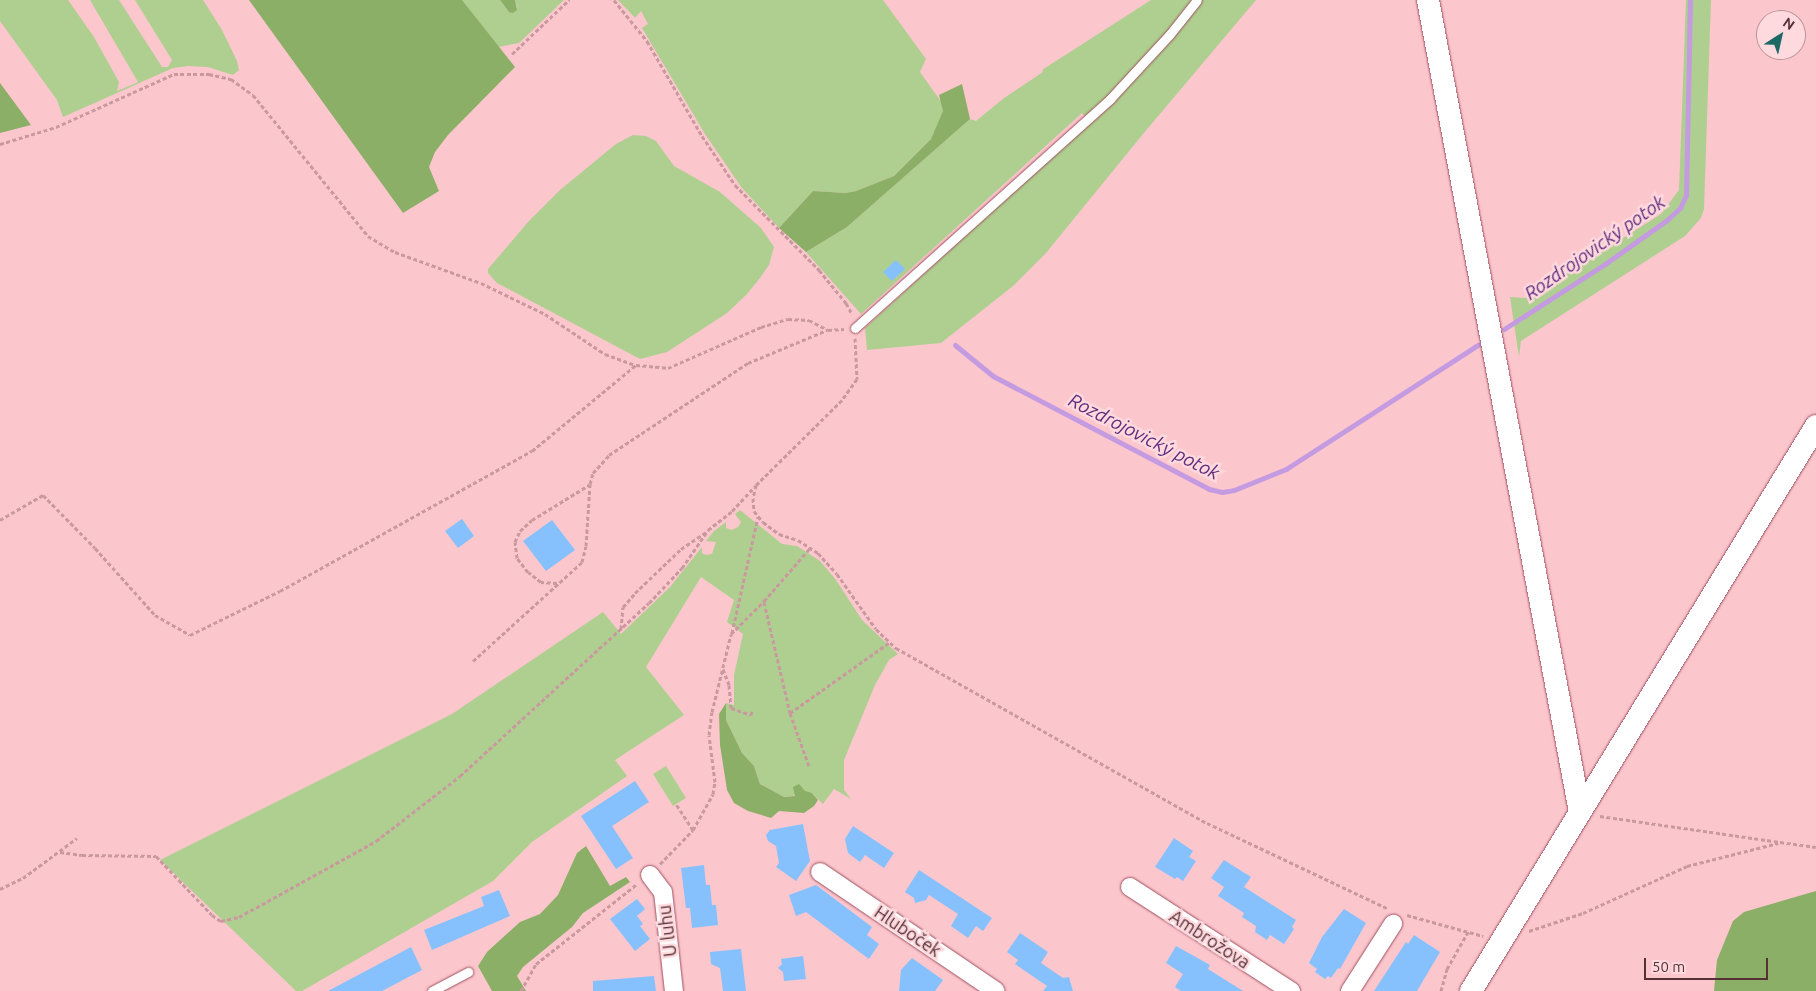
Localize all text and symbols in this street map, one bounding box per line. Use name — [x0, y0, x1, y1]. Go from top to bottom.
north arrow — [1756, 10, 1806, 60]
text: N — [1780, 14, 1798, 33]
water label: Rozdrojovický potok — [1520, 191, 1670, 305]
water label: Rozdrojovický potok — [1065, 389, 1223, 485]
street label: Hluboček — [870, 901, 946, 961]
street label: U luhu — [653, 904, 681, 958]
street label: Ambrožova — [1166, 905, 1254, 973]
scale bar — [1646, 948, 1770, 980]
text: 50 m — [1652, 958, 1685, 975]

